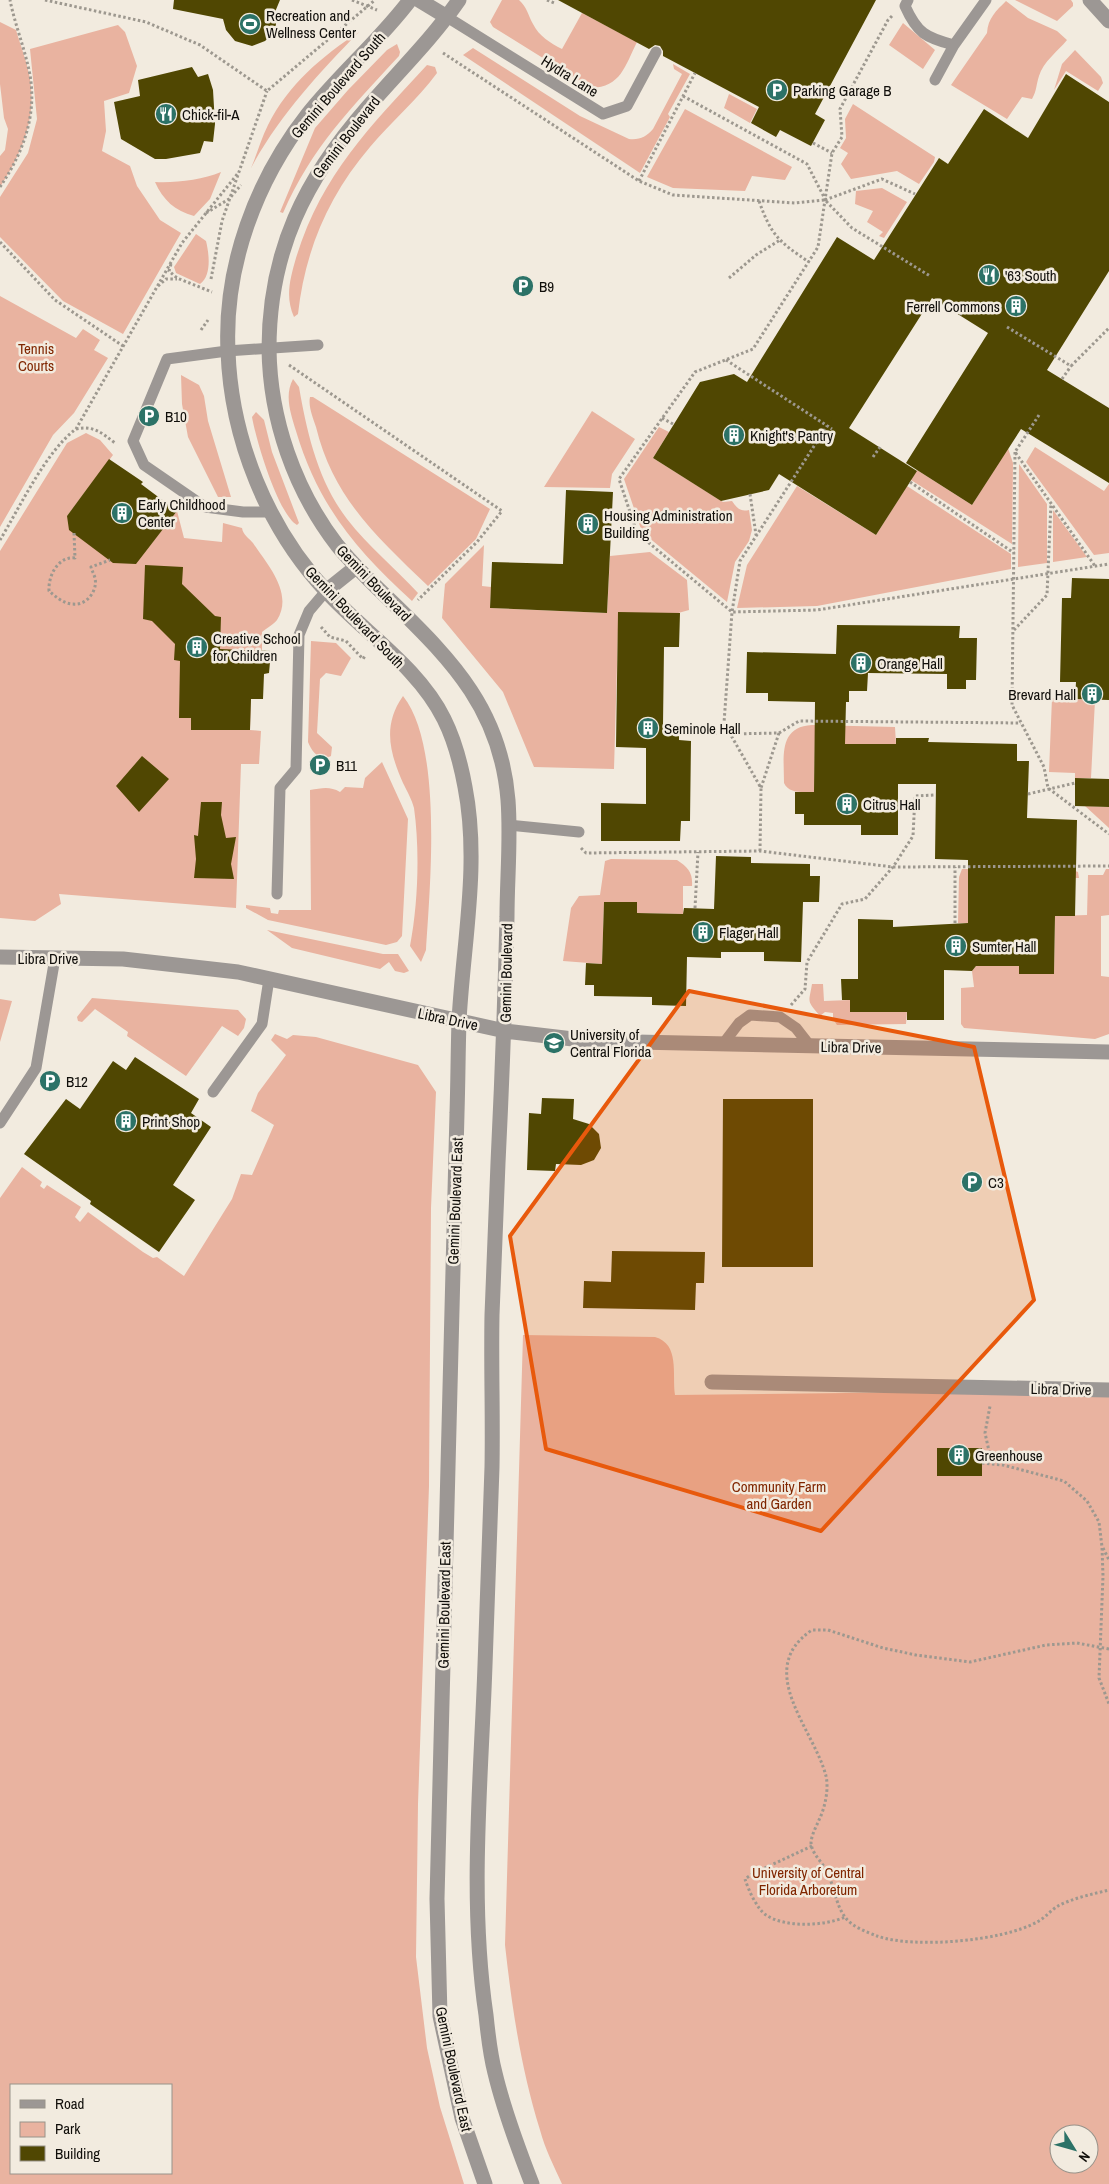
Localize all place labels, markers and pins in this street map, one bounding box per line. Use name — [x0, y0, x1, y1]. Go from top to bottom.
place label: Recreation and Wellness Center — [266, 5, 356, 43]
sports icon: Recreation and Wellness Center — [238, 12, 262, 36]
parking icon: Parking Garage B — [765, 78, 789, 102]
place label: Parking Garage B — [793, 80, 891, 101]
restaurant icon: Chick-fil-A — [154, 102, 178, 126]
place label: Chick-fil-A — [182, 104, 240, 125]
restaurant icon: '63 South — [977, 263, 1001, 287]
place label: '63 South — [1005, 265, 1057, 286]
parking icon: B9 — [511, 274, 535, 298]
place label: B9 — [539, 276, 554, 297]
building icon: Ferrell Commons — [1004, 294, 1028, 318]
place label: Ferrell Commons — [906, 296, 1000, 317]
parking icon: B10 — [137, 404, 161, 428]
place label: B10 — [165, 406, 187, 427]
building icon: Knight's Pantry — [722, 423, 746, 447]
place label: Knight's Pantry — [750, 425, 834, 446]
place label: Early Childhood Center — [138, 494, 226, 532]
building icon: Early Childhood Center — [110, 501, 134, 525]
place label: Housing Administration Building — [604, 505, 733, 543]
building icon: Housing Administration Building — [576, 512, 600, 536]
place label: Creative School for Children — [213, 628, 301, 666]
building icon: Creative School for Children — [185, 635, 209, 659]
building icon: Orange Hall — [849, 651, 873, 675]
place label: Orange Hall — [877, 653, 943, 674]
building icon: Brevard Hall — [1080, 682, 1104, 706]
place label: Brevard Hall — [1008, 684, 1076, 705]
building icon: Seminole Hall — [636, 716, 660, 740]
place label: Seminole Hall — [664, 718, 741, 739]
parking icon: B11 — [308, 753, 332, 777]
place label: B11 — [336, 755, 357, 776]
building icon: Citrus Hall — [835, 792, 859, 816]
place label: Citrus Hall — [863, 794, 920, 815]
building icon: Flager Hall — [691, 920, 715, 944]
place label: Flager Hall — [719, 922, 778, 943]
building icon: Sumter Hall — [944, 934, 968, 958]
place label: Sumter Hall — [972, 936, 1036, 957]
place label: University of Central Florida — [570, 1024, 652, 1062]
school or university icon: University of Central Florida — [542, 1031, 566, 1055]
parking icon: B12 — [38, 1069, 62, 1093]
place label: B12 — [66, 1071, 88, 1092]
building icon: Print Shop — [114, 1109, 138, 1133]
place label: Print Shop — [142, 1111, 200, 1132]
parking icon: C3 — [960, 1170, 984, 1194]
place label: C3 — [988, 1172, 1004, 1193]
building icon: Greenhouse — [947, 1443, 971, 1467]
place label: Greenhouse — [975, 1445, 1043, 1466]

